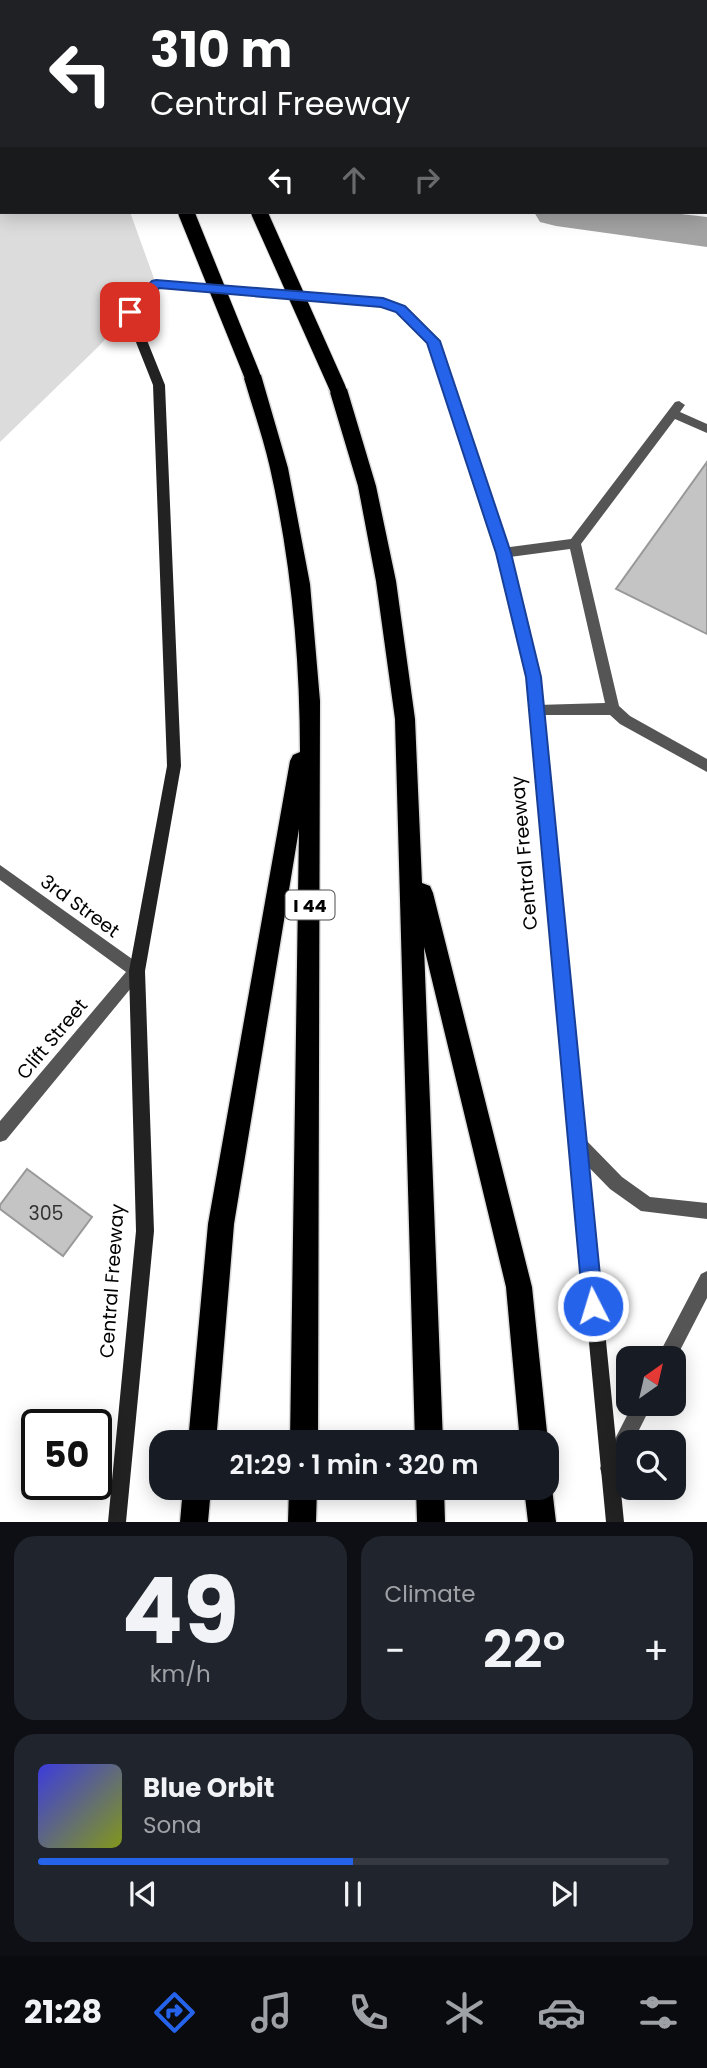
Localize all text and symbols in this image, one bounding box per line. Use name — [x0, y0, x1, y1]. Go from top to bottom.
text: 310 m — [150, 16, 292, 84]
icon: left — [35, 28, 126, 119]
text: Central Freeway — [150, 81, 410, 126]
icon: left — [262, 161, 300, 199]
icon: ahead — [335, 161, 373, 199]
icon: right — [408, 161, 446, 199]
pin — [100, 282, 160, 342]
icon: arrive — [111, 293, 149, 331]
street label: Central Freeway — [504, 775, 544, 931]
street label: 3rd Street — [35, 868, 125, 944]
road number: I 44 — [286, 890, 334, 920]
street label: Clift Street — [10, 993, 94, 1085]
house number: 305 — [28, 1200, 64, 1227]
street label: Central Freeway — [93, 1203, 131, 1359]
position arrow — [556, 1269, 630, 1343]
north arrow — [616, 1346, 686, 1416]
map controls — [616, 1346, 686, 1500]
speed limit sign: 50 — [21, 1409, 112, 1500]
button: search — [616, 1430, 686, 1500]
text: 21:29 · 1 min · 320 m — [229, 1447, 479, 1483]
text: 49 — [121, 1547, 239, 1675]
text: Climate — [385, 1578, 475, 1610]
text: 22° — [483, 1613, 566, 1686]
text: − — [385, 1624, 405, 1677]
text: + — [643, 1624, 669, 1677]
text: km/h — [150, 1658, 211, 1690]
text: Blue Orbit — [143, 1770, 274, 1806]
text: Sona — [143, 1809, 202, 1841]
icon: previous — [124, 1875, 162, 1913]
icon: pause — [334, 1875, 372, 1913]
icon: next — [545, 1875, 583, 1913]
icon: directions — [150, 1988, 199, 2037]
icon: music — [247, 1988, 296, 2037]
icon: phone — [344, 1988, 393, 2037]
icon: climate — [440, 1988, 489, 2037]
icon: car — [537, 1988, 586, 2037]
icon: filters — [634, 1988, 683, 2037]
text: 21:28 — [24, 1989, 102, 2034]

